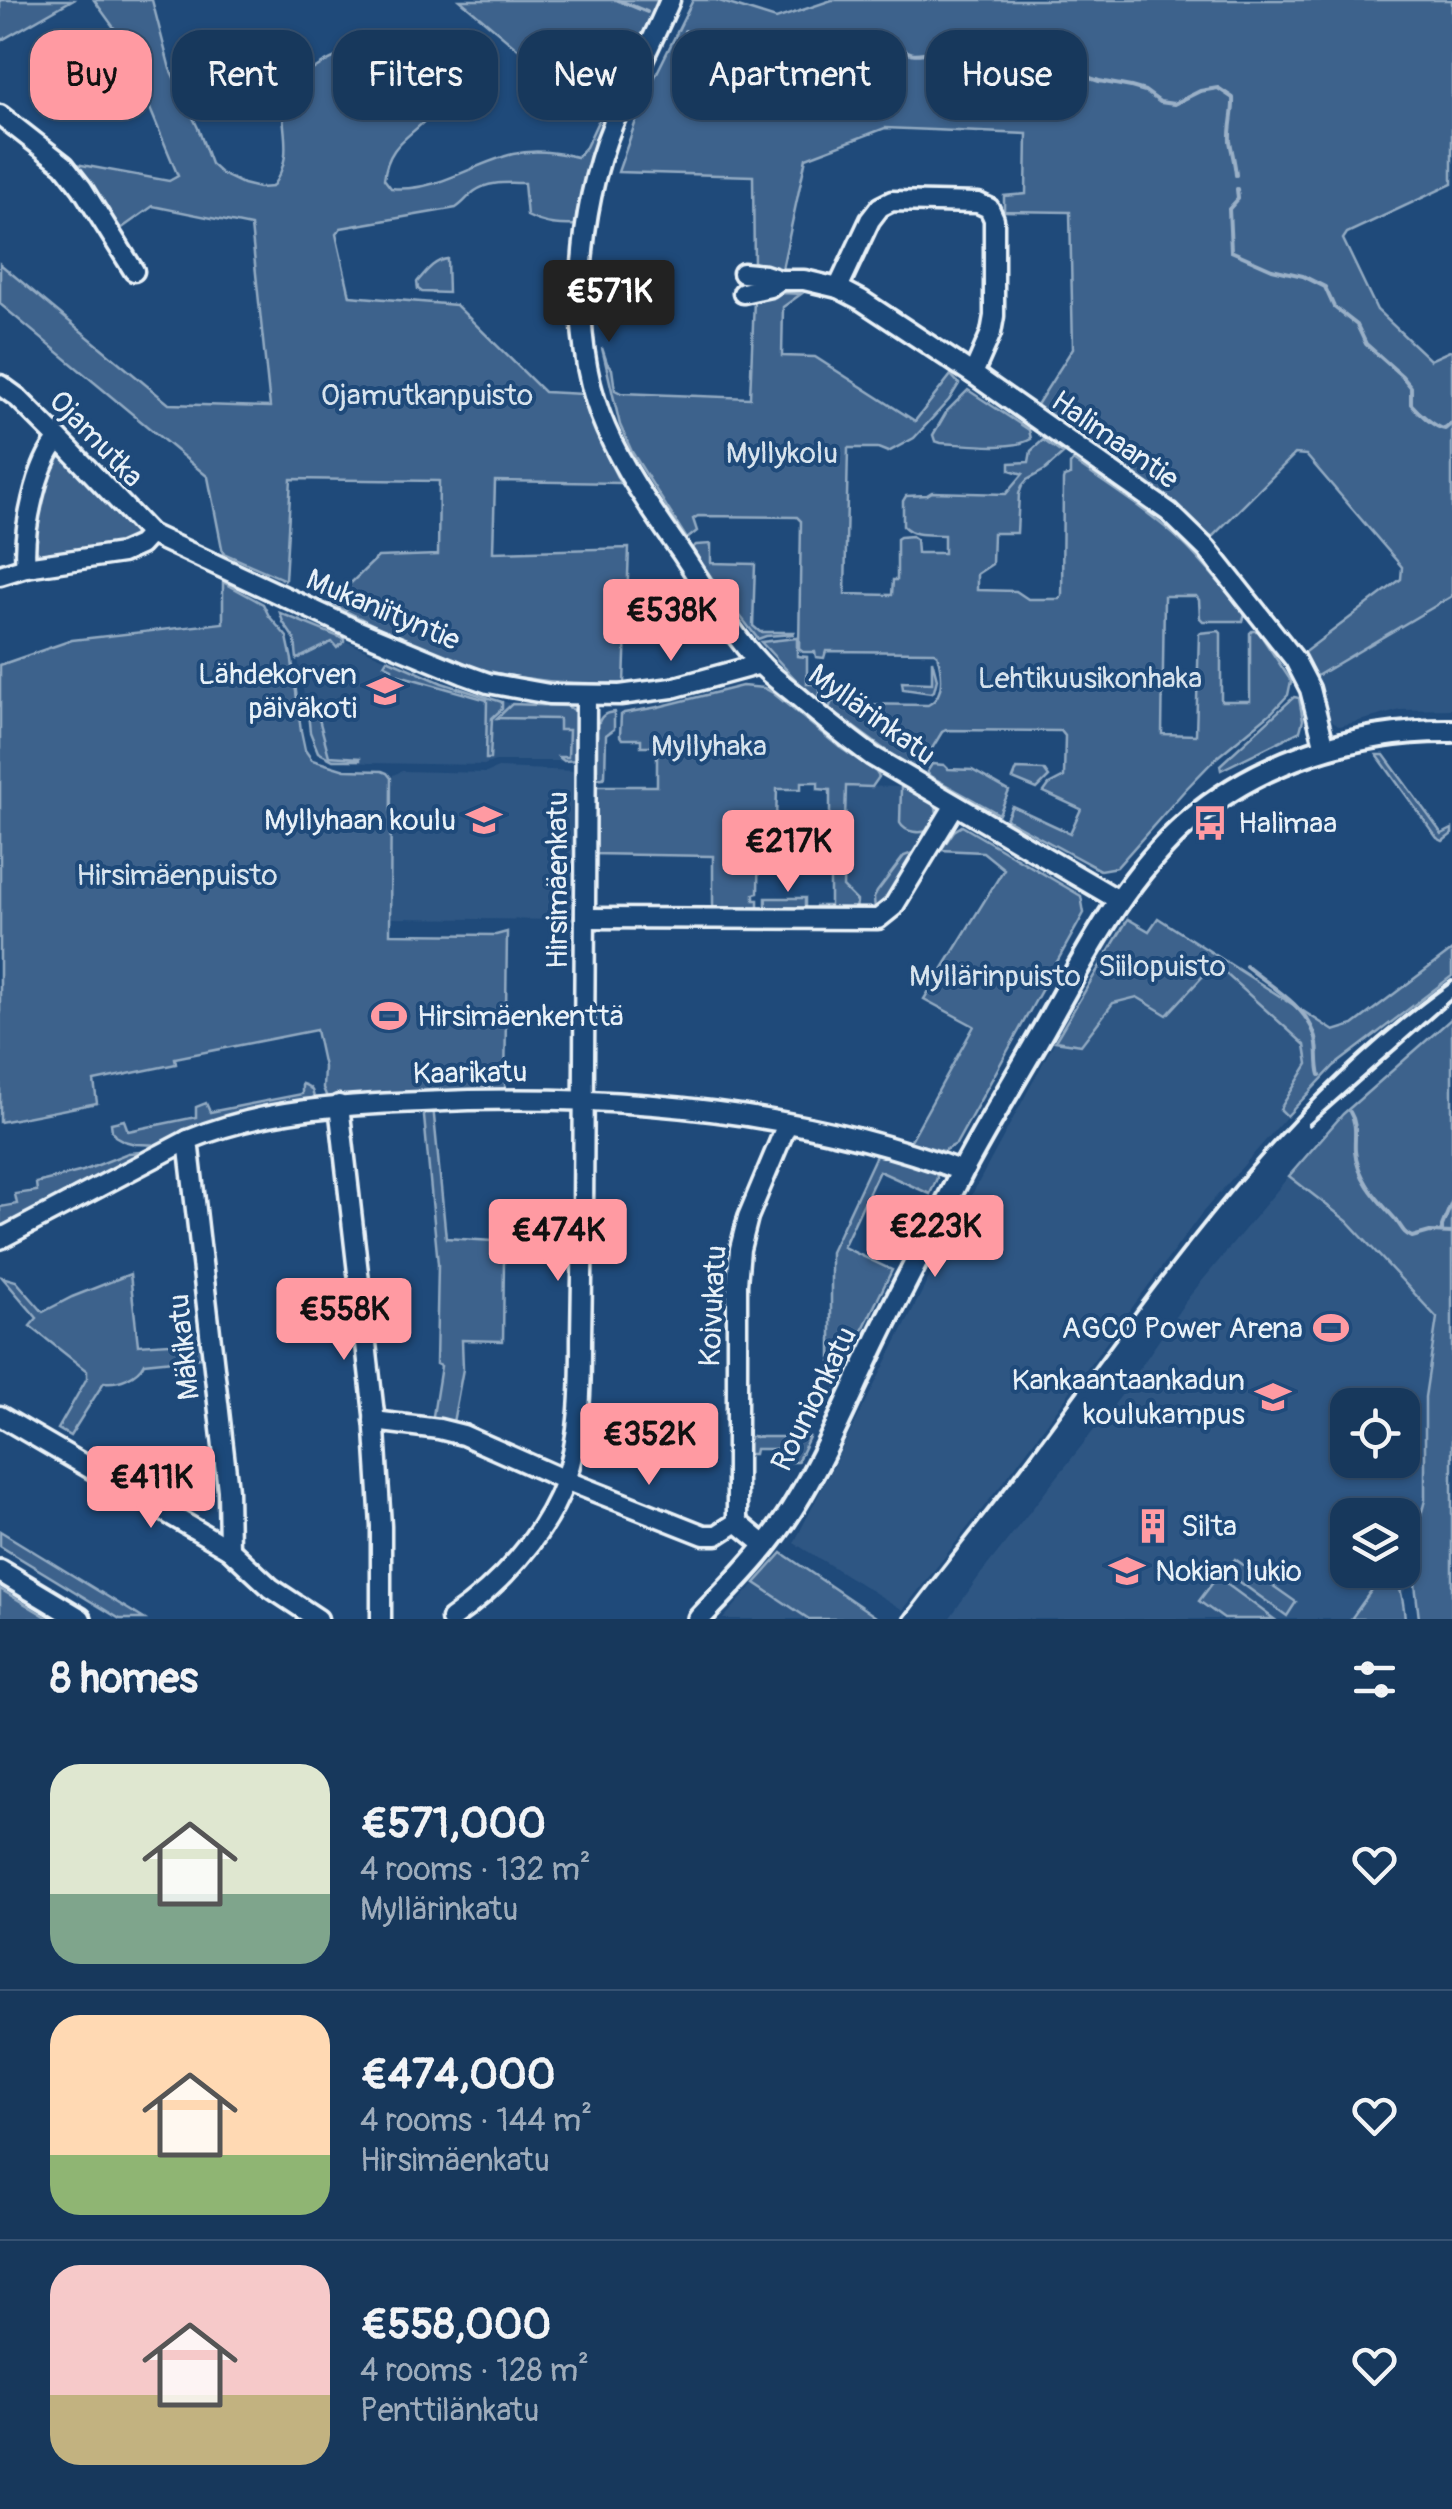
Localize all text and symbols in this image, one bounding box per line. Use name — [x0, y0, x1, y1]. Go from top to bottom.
chip: Buy — [30, 30, 152, 120]
chip: Rent — [172, 30, 313, 120]
chip: Filters — [333, 30, 498, 120]
chip: New — [518, 30, 652, 120]
chip: Apartment — [672, 30, 906, 120]
chip: House — [926, 30, 1087, 120]
pin: €571K — [539, 260, 679, 345]
text: €571K — [565, 272, 653, 312]
park label: Ojamutkanpuisto — [321, 377, 533, 414]
street label: Ojamutka — [41, 383, 151, 495]
street label: Halimaantie — [1044, 383, 1186, 497]
park label: Myllykolu — [726, 435, 838, 472]
street label: Mukaniityntie — [300, 561, 466, 659]
pin: €538K — [601, 579, 741, 664]
text: €538K — [625, 591, 717, 631]
place label: Lähdekorven päiväkoti — [198, 656, 357, 727]
street label: Myllärinkatu — [801, 656, 943, 774]
park label: Lehtikuusikonhaka — [978, 660, 1202, 697]
school or university icon: Lähdekorven päiväkoti — [366, 672, 404, 710]
park label: Myllyhaka — [651, 728, 767, 765]
street label: Hirsimäenkatu — [539, 791, 576, 969]
school or university icon: Myllyhaan koulu — [465, 801, 503, 839]
place label: Myllyhaan koulu — [264, 802, 456, 839]
bus stop icon: Halimaa — [1191, 804, 1229, 842]
place label: Halimaa — [1238, 805, 1337, 842]
pin: €217K — [718, 810, 858, 895]
text: €217K — [744, 822, 832, 862]
park label: Hirsimäenpuisto — [76, 857, 278, 894]
park label: Siilopuisto — [1098, 948, 1226, 985]
park label: Myllärinpuisto — [909, 958, 1081, 995]
sports icon: Hirsimäenkenttä — [370, 997, 408, 1035]
place label: Hirsimäenkenttä — [417, 998, 624, 1035]
street label: Kaarikatu — [412, 1054, 528, 1092]
pin: €223K — [865, 1195, 1005, 1280]
pin: €474K — [488, 1199, 628, 1284]
text: €223K — [888, 1207, 982, 1247]
text: €474K — [511, 1211, 605, 1251]
street label: Koivukatu — [691, 1244, 735, 1368]
pin: €558K — [274, 1278, 414, 1363]
text: €558K — [298, 1290, 390, 1330]
street label: Mäkikatu — [160, 1292, 208, 1402]
sports icon: AGCO Power Arena — [1312, 1309, 1350, 1347]
place label: AGCO Power Arena — [1061, 1310, 1303, 1347]
street label: Rounionkatu — [763, 1321, 865, 1477]
place label: Kankaantaankadun koulukampus — [1011, 1362, 1245, 1433]
school or university icon: Kankaantaankadun koulukampus — [1254, 1378, 1292, 1416]
map controls — [1330, 1388, 1420, 1588]
button: locate — [1330, 1388, 1420, 1478]
pin: €352K — [579, 1403, 719, 1488]
text: €352K — [602, 1415, 696, 1455]
pin: €411K — [81, 1446, 221, 1531]
text: €411K — [109, 1458, 193, 1498]
button: layers — [1330, 1498, 1420, 1588]
building icon: Silta — [1134, 1507, 1172, 1545]
place label: Silta — [1181, 1508, 1237, 1545]
school or university icon: Nokian lukio — [1108, 1552, 1146, 1590]
place label: Nokian lukio — [1155, 1553, 1302, 1590]
icon: filters — [1347, 1652, 1402, 1707]
text: 8 homes — [50, 1653, 198, 1705]
text: €571,000 — [360, 1798, 546, 1850]
icon: home — [130, 1804, 250, 1924]
icon: heart — [1347, 1837, 1402, 1892]
text: 4 rooms · 132 m² — [360, 1850, 591, 1890]
text: Myllärinkatu — [360, 1890, 518, 1930]
text: €474,000 — [360, 2049, 555, 2101]
icon: home — [130, 2055, 250, 2175]
icon: heart — [1347, 2088, 1402, 2143]
text: 4 rooms · 144 m² — [360, 2101, 592, 2141]
text: Hirsimäenkatu — [360, 2141, 550, 2181]
text: €558,000 — [360, 2299, 551, 2351]
icon: home — [130, 2305, 250, 2425]
icon: heart — [1347, 2338, 1402, 2393]
text: 4 rooms · 128 m² — [360, 2351, 589, 2391]
text: Penttilänkatu — [360, 2391, 539, 2431]

